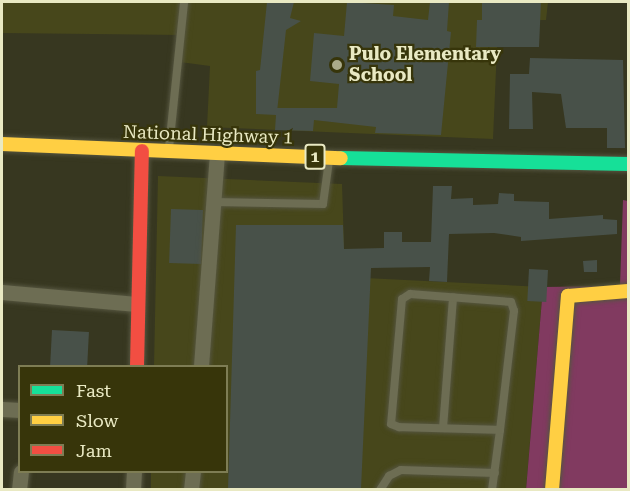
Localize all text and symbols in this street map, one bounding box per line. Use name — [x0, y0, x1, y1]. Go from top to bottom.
place label: Pulo Elementary School — [349, 44, 501, 86]
marker: Pulo Elementary School — [330, 58, 344, 72]
street label: National Highway 1 — [123, 121, 293, 149]
road number: 1 — [304, 144, 326, 170]
legend — [18, 365, 228, 473]
text: Fast — [76, 380, 111, 401]
text: Slow — [76, 410, 118, 431]
text: Jam — [76, 440, 112, 461]

